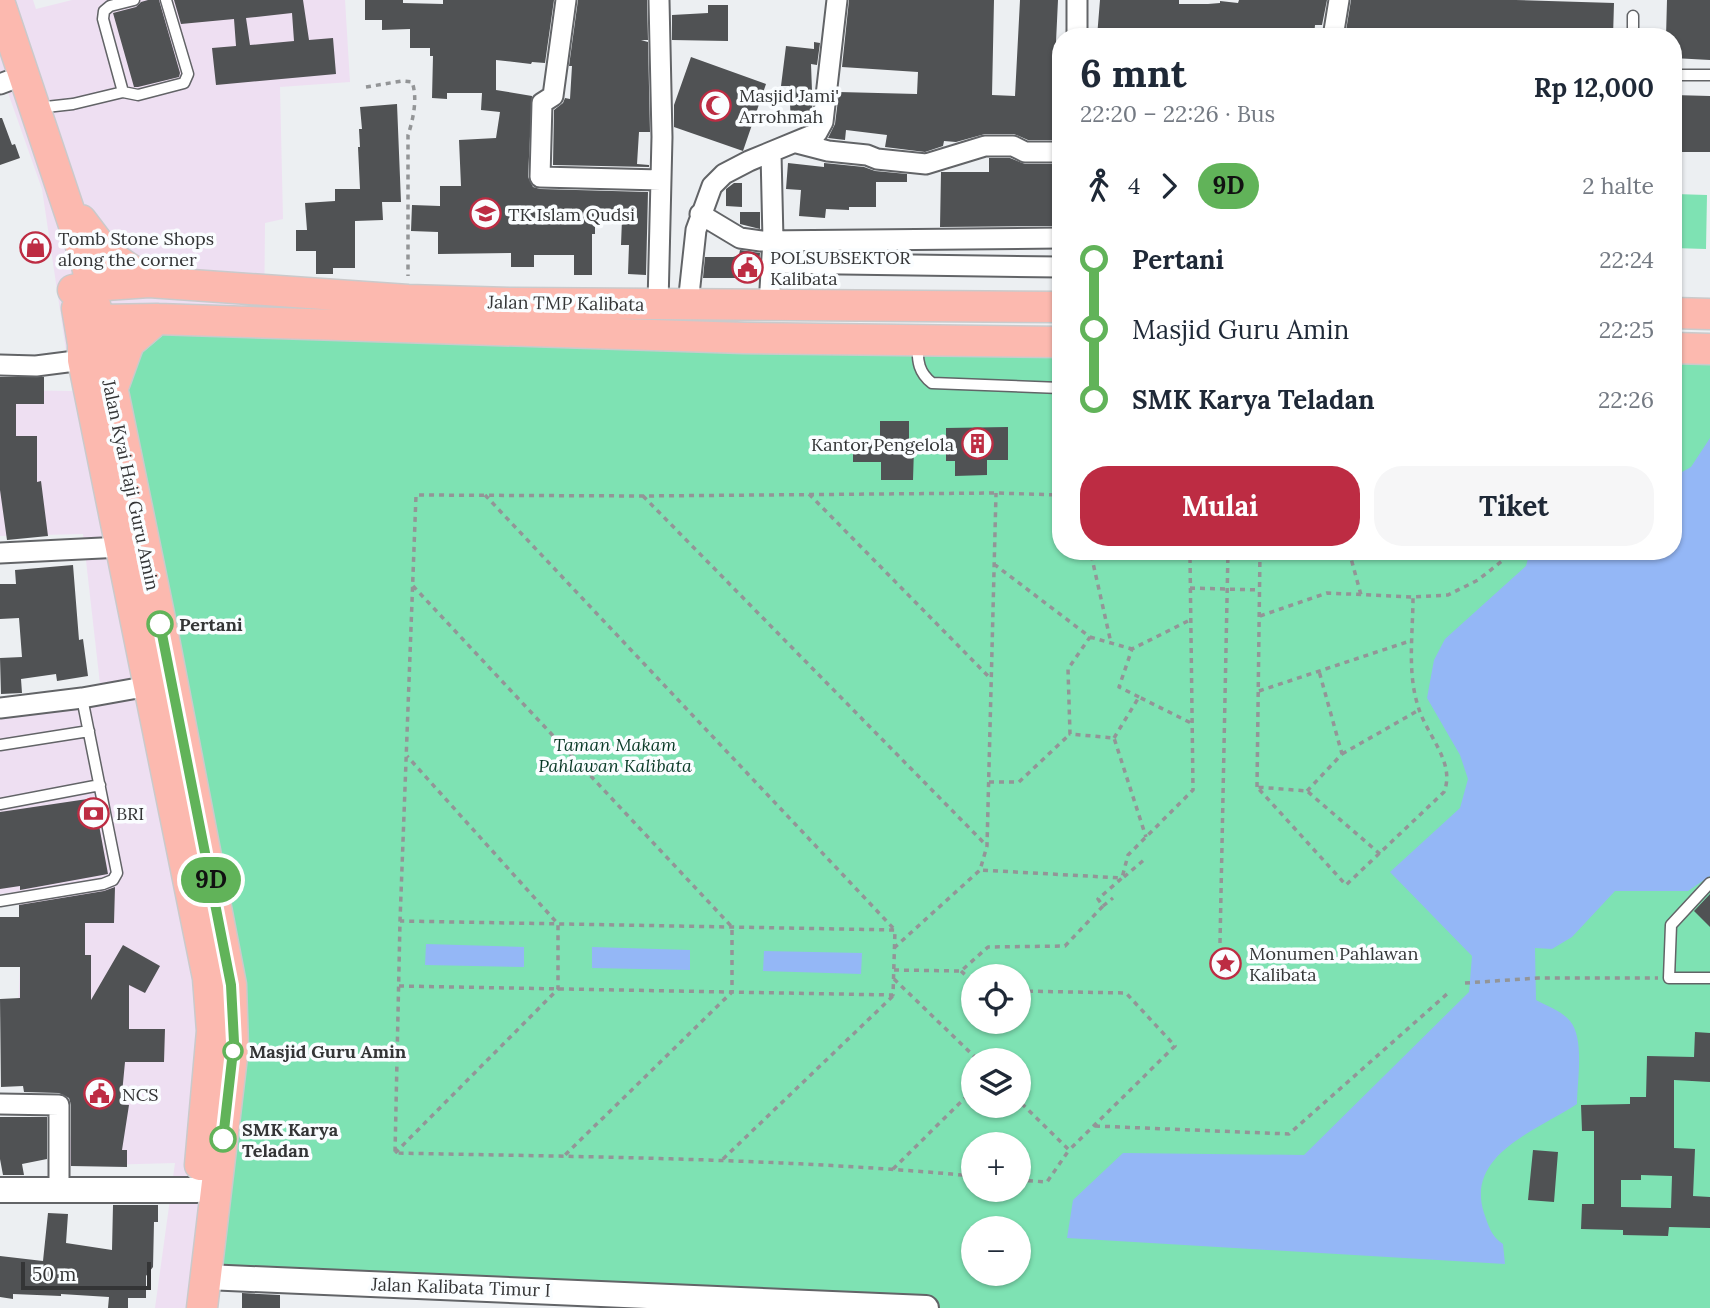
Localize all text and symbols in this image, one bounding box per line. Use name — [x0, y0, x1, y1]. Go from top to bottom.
text: 6 mnt — [1080, 49, 1187, 97]
text: Rp 12,000 — [1534, 71, 1654, 104]
place label: Masjid Jami' Arrohmah — [738, 84, 839, 128]
mosque icon: Masjid Jami' Arrohmah — [699, 88, 733, 122]
text: 22:20 – 22:26 · Bus — [1080, 99, 1275, 128]
icon: walk — [1080, 167, 1118, 205]
icon: forward — [1150, 167, 1188, 205]
text: 9D — [1212, 170, 1245, 201]
text: 4 — [1128, 171, 1140, 200]
text: 2 halte — [1582, 171, 1654, 200]
school or university icon: TK Islam Qudsi — [468, 197, 502, 231]
place label: TK Islam Qudsi — [508, 203, 635, 226]
place label: Tomb Stone Shops along the corner — [58, 227, 214, 271]
shop icon: Tomb Stone Shops along the corner — [18, 231, 52, 265]
text: Pertani — [1132, 243, 1224, 276]
text: 22:24 — [1599, 245, 1654, 274]
place label: POLSUBSEKTOR Kalibata — [770, 246, 911, 290]
public building icon: POLSUBSEKTOR Kalibata — [730, 250, 764, 284]
street label: Jalan TMP Kalibata — [486, 290, 645, 316]
text: Masjid Guru Amin — [1132, 313, 1349, 346]
text: 22:25 — [1599, 315, 1654, 344]
street label: Jalan Kyai Haji Guru Amin — [97, 377, 165, 592]
text: SMK Karya Teladan — [1132, 383, 1375, 416]
text: 22:26 — [1598, 385, 1654, 414]
building icon: Kantor Pengelola — [960, 427, 994, 461]
place label: Kantor Pengelola — [811, 433, 954, 456]
button: Mulai — [1080, 466, 1360, 546]
button: Tiket — [1374, 466, 1654, 546]
marker: Pertani — [147, 611, 173, 637]
place label: Pertani — [179, 613, 243, 636]
park label: Taman Makam Pahlawan Kalibata — [538, 733, 692, 777]
bank icon: BRI — [76, 796, 110, 830]
place label: BRI — [116, 802, 144, 825]
line badge: 9D — [180, 857, 242, 903]
text: 9D — [195, 864, 227, 895]
place label: Monumen Pahlawan Kalibata — [1249, 942, 1418, 986]
place icon: Monumen Pahlawan Kalibata — [1209, 946, 1243, 980]
map controls — [961, 964, 1031, 1286]
button: locate — [961, 964, 1031, 1034]
place label: Masjid Guru Amin — [249, 1040, 407, 1063]
marker: Masjid Guru Amin — [223, 1041, 243, 1061]
button: layers — [961, 1048, 1031, 1118]
public building icon: NCS — [82, 1077, 116, 1111]
place label: NCS — [122, 1083, 158, 1106]
place label: SMK Karya Teladan — [242, 1118, 339, 1162]
marker: SMK Karya Teladan — [210, 1126, 236, 1152]
button: + — [961, 1132, 1031, 1202]
button: − — [961, 1216, 1031, 1286]
scale bar — [21, 1259, 150, 1291]
text: 50 m — [32, 1262, 76, 1286]
street label: Jalan Kalibata Timur I — [370, 1272, 551, 1302]

